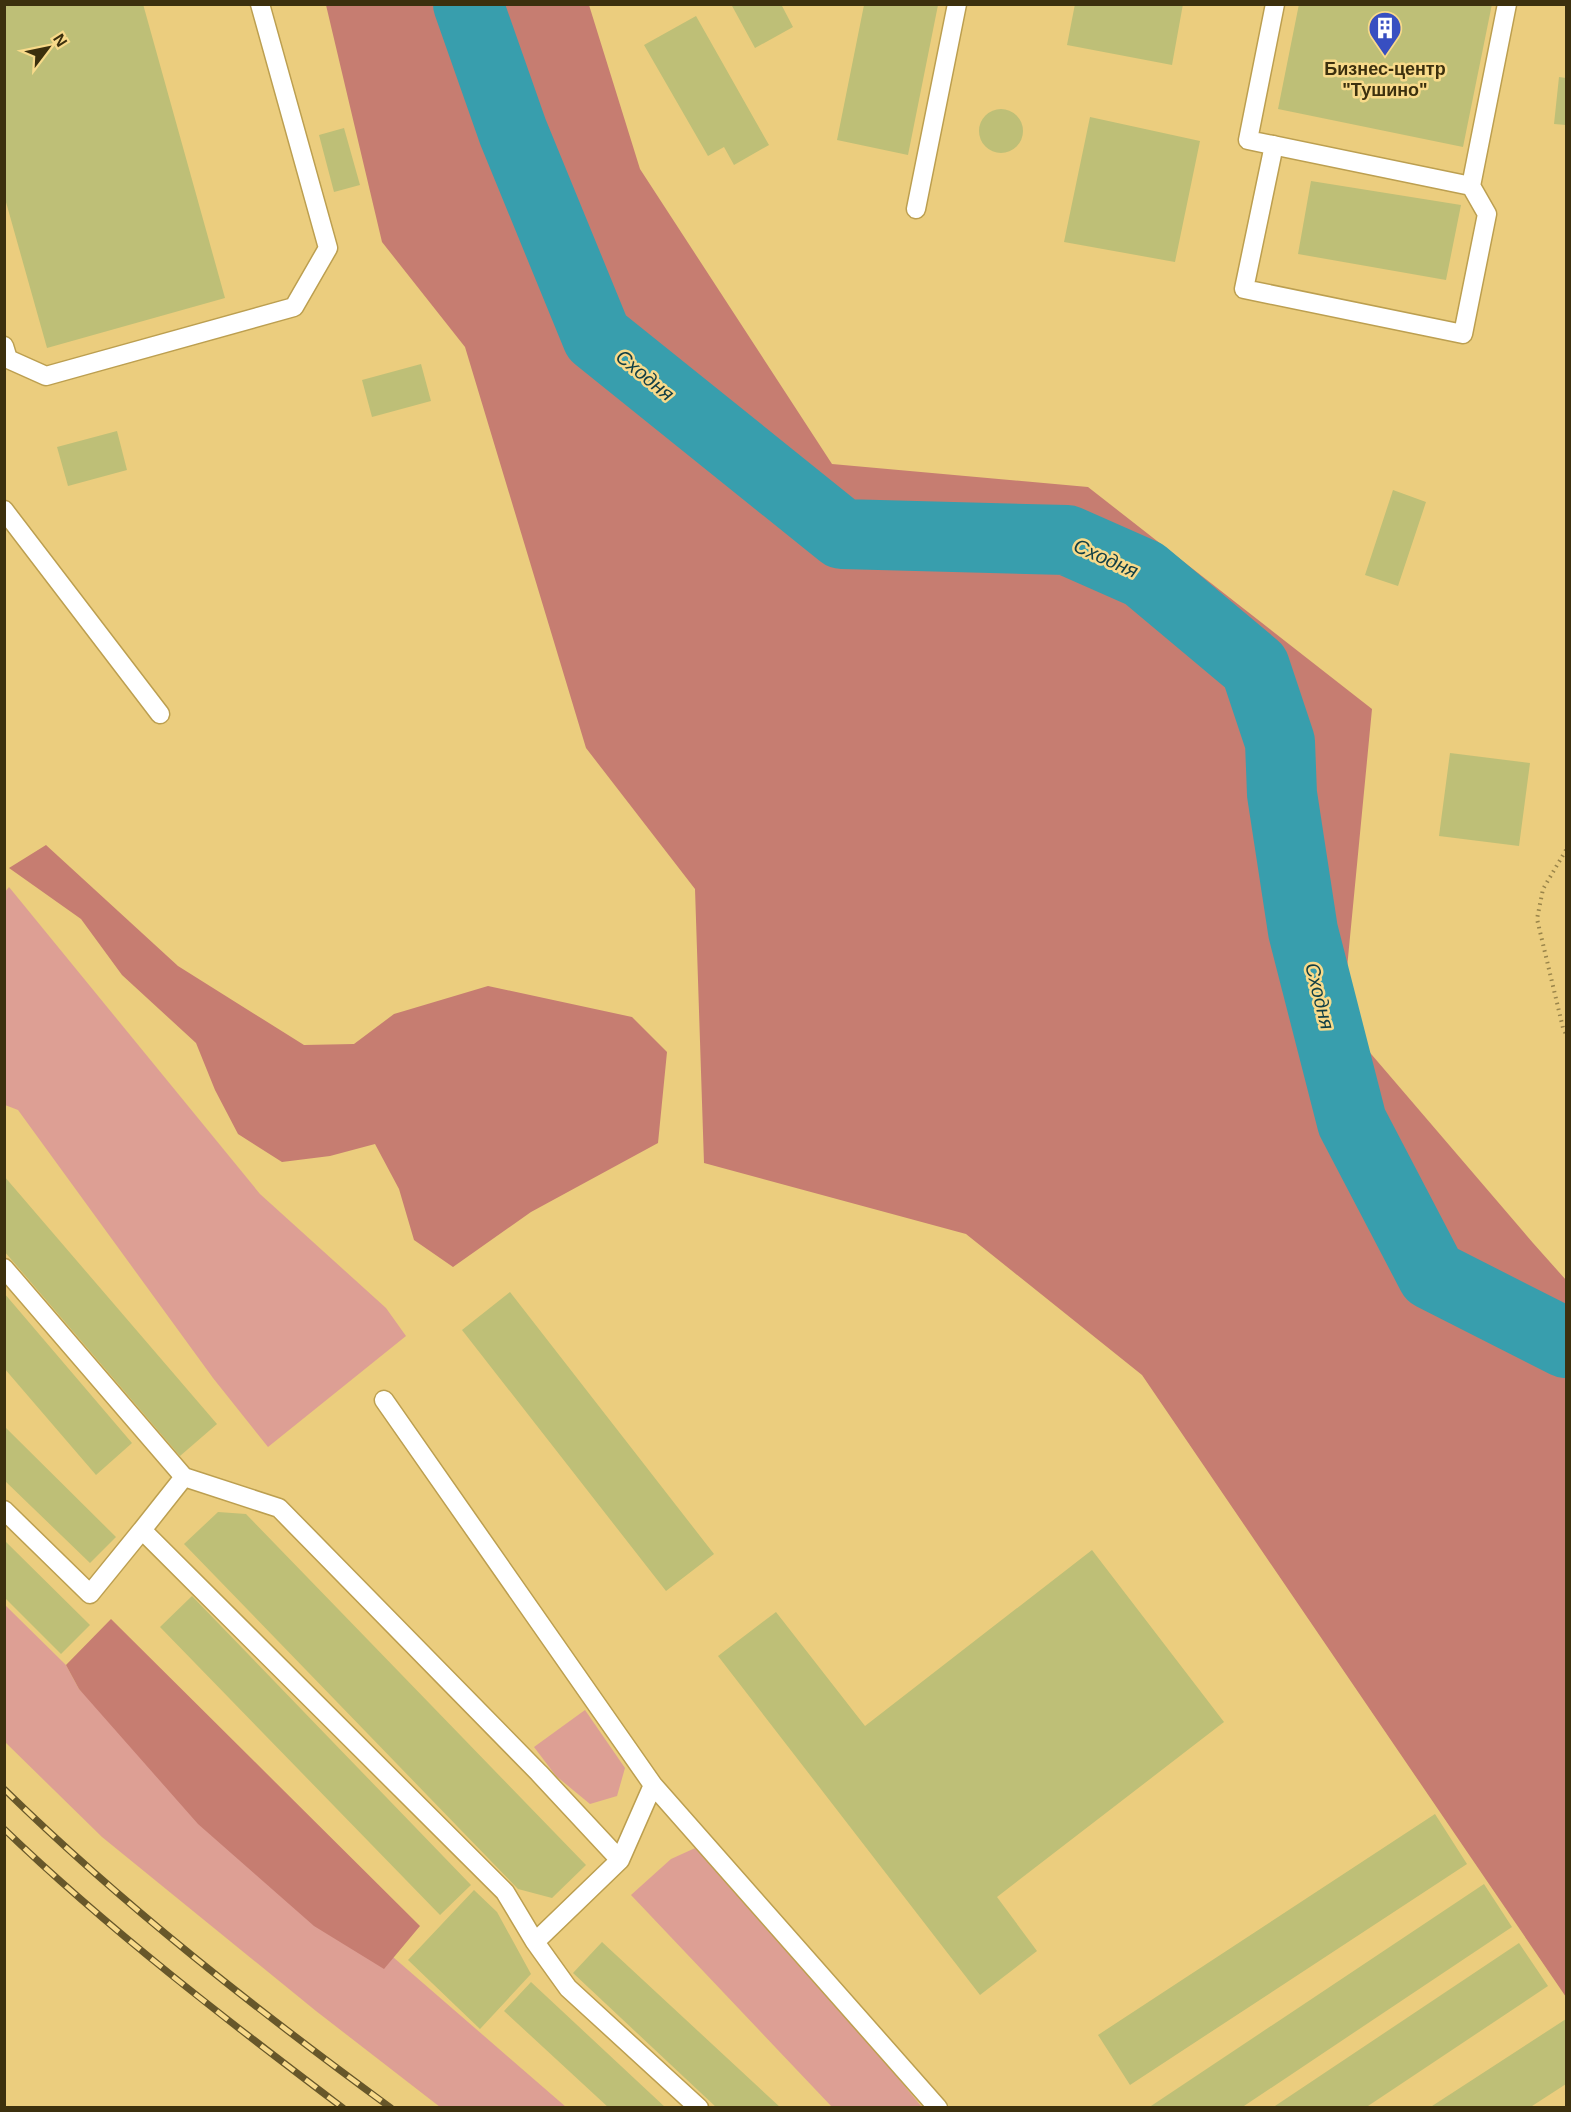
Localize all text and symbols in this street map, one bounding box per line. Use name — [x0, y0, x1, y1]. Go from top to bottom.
building icon: Бизнес-центр "Тушино" — [1367, 10, 1403, 57]
north arrow — [18, 18, 78, 78]
text: N — [50, 31, 71, 50]
place label: Бизнес-центр "Тушино" — [1324, 59, 1446, 100]
water label: Сходня — [612, 345, 679, 405]
water label: Сходня — [1070, 534, 1142, 582]
water label: Сходня — [1301, 960, 1339, 1032]

